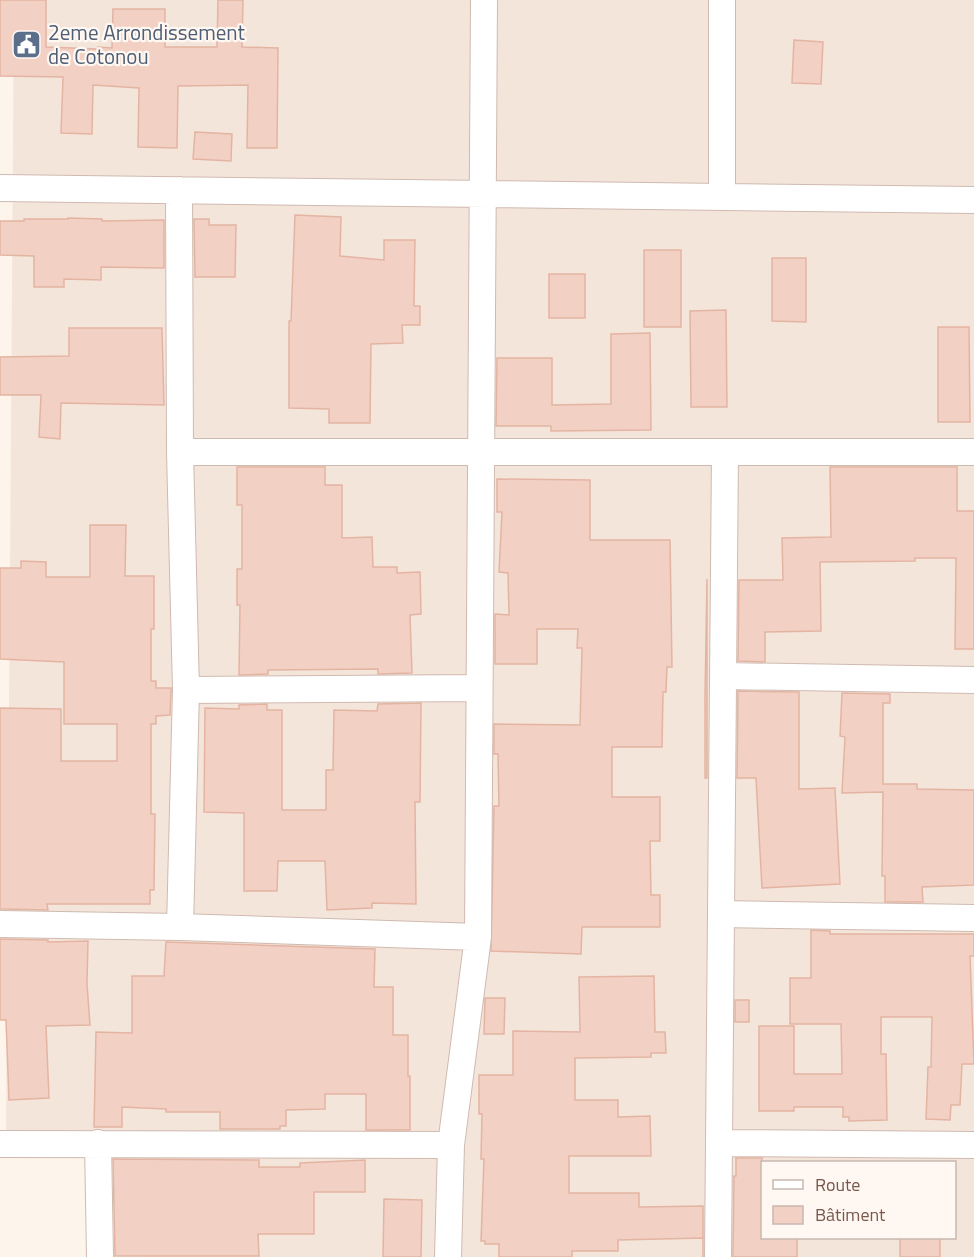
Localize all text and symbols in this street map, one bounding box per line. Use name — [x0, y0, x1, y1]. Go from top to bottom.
place label: 2eme Arrondissement de Cotonou — [48, 16, 246, 72]
public building icon: 2eme Arrondissement de Cotonou — [11, 28, 43, 60]
legend — [761, 1161, 956, 1239]
text: Route — [815, 1171, 860, 1198]
text: Bâtiment — [815, 1201, 886, 1228]

